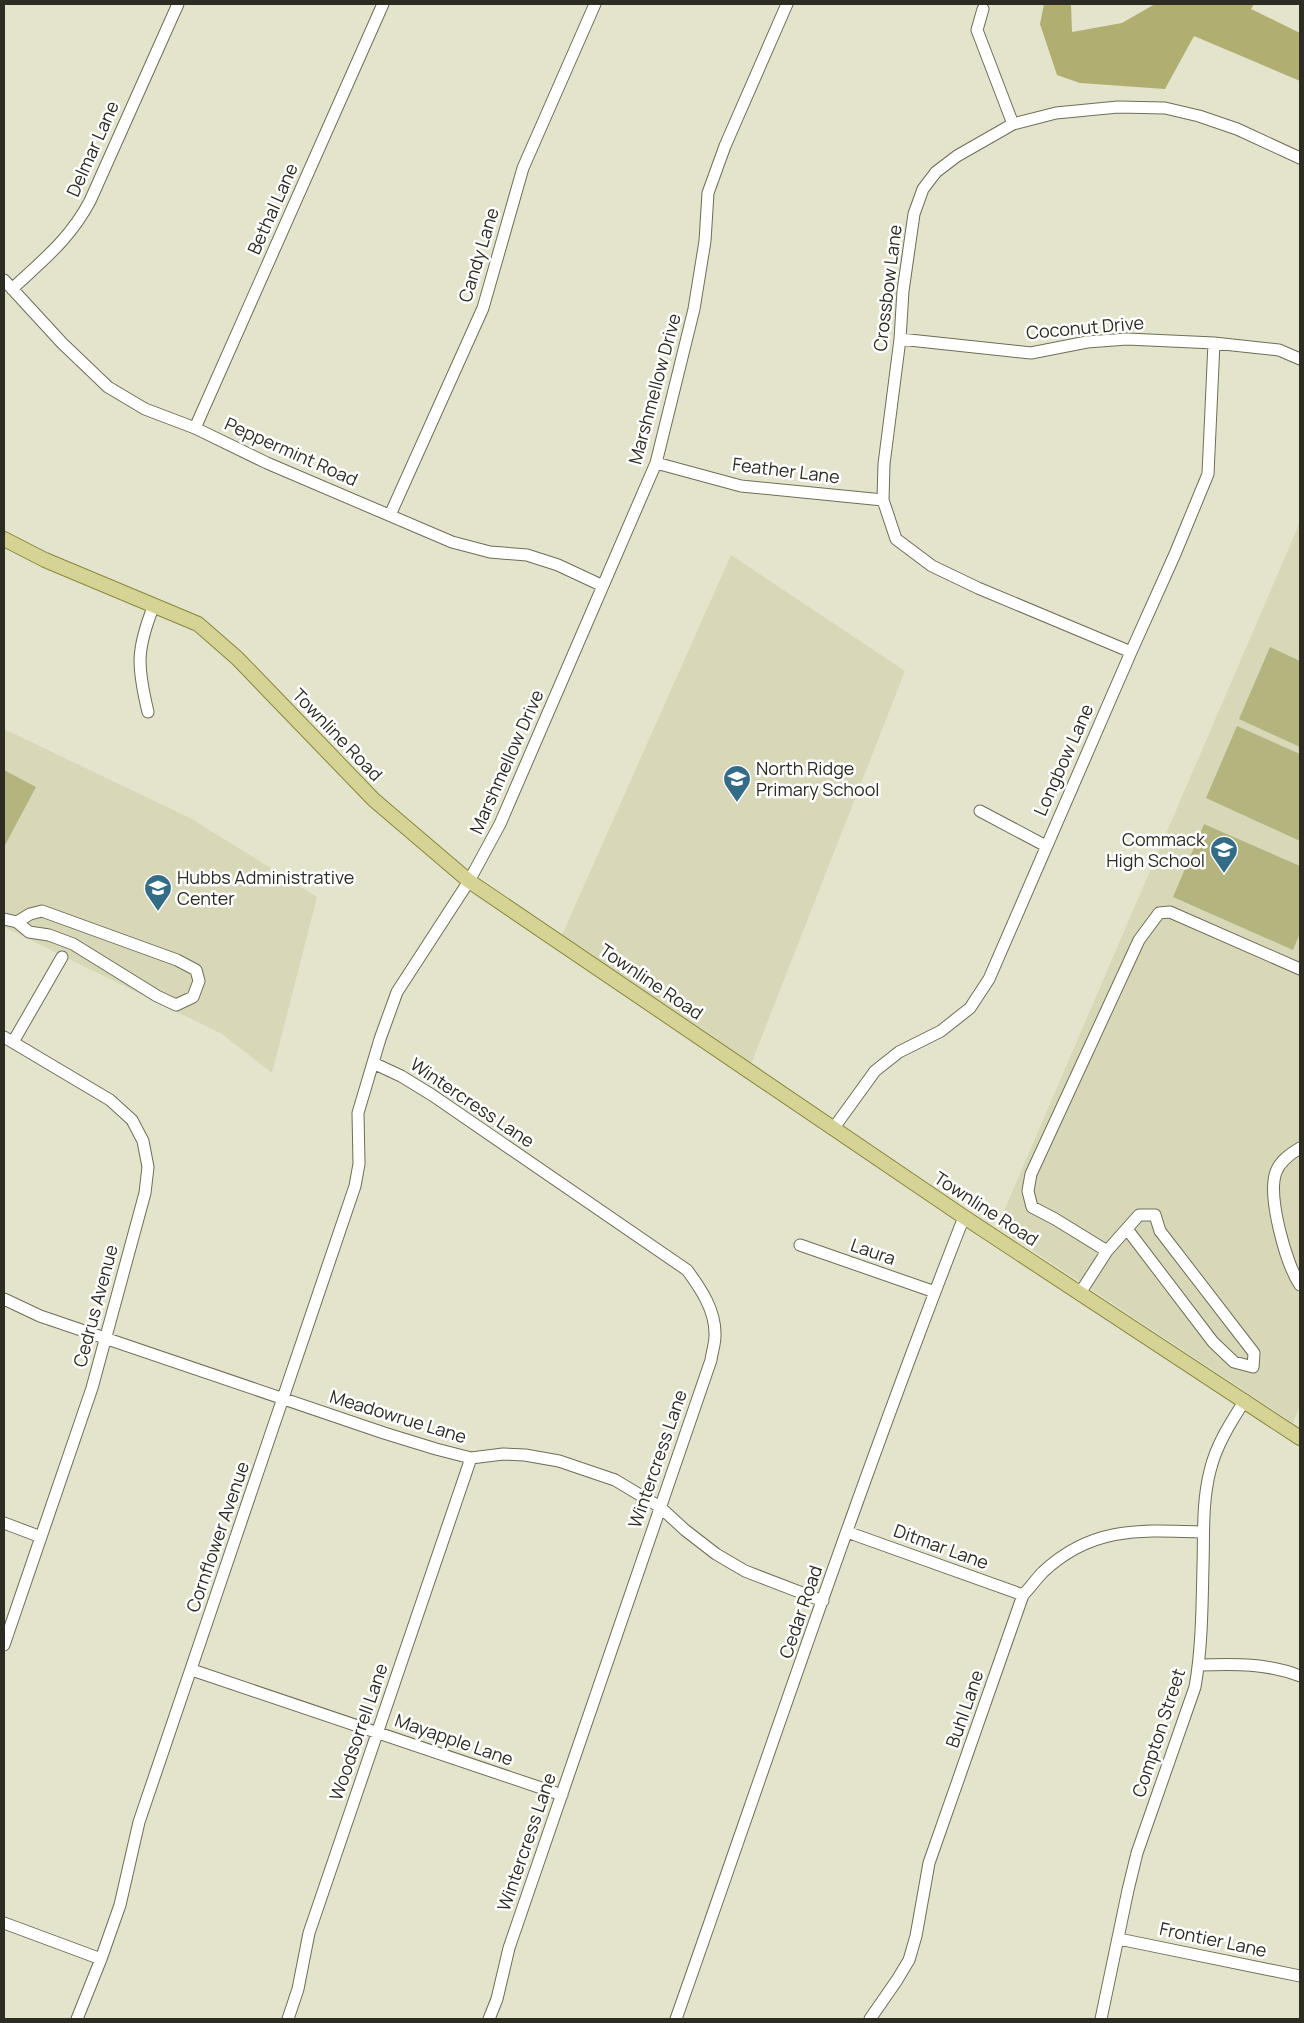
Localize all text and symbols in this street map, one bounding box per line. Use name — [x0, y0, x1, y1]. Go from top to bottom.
street label: Delmar Lane — [60, 97, 124, 200]
street label: Bethal Lane — [241, 159, 303, 258]
street label: Candy Lane — [452, 205, 504, 305]
street label: Crossbow Lane — [867, 223, 907, 353]
street label: Coconut Drive — [1025, 310, 1145, 344]
street label: Marshmellow Drive — [622, 311, 686, 467]
street label: Peppermint Road — [221, 411, 362, 491]
street label: Feather Lane — [731, 452, 841, 488]
street label: Townline Road — [287, 683, 388, 786]
street label: Marshmellow Drive — [464, 686, 549, 837]
street label: Longbow Lane — [1028, 700, 1098, 819]
place label: North Ridge Primary School — [756, 756, 880, 801]
school or university icon: North Ridge Primary School — [722, 764, 752, 803]
place label: Commack High School — [1106, 827, 1206, 872]
school or university icon: Commack High School — [1209, 835, 1239, 874]
place label: Hubbs Administrative Center — [177, 865, 354, 910]
school or university icon: Hubbs Administrative Center — [143, 873, 173, 912]
street label: Townline Road — [595, 938, 708, 1025]
street label: Wintercress Lane — [406, 1052, 539, 1153]
street label: Townline Road — [930, 1165, 1043, 1251]
street label: Laura — [848, 1232, 899, 1270]
street label: Cedrus Avenue — [67, 1242, 123, 1370]
street label: Meadowrue Lane — [327, 1384, 470, 1448]
street label: Wintercress Lane — [622, 1386, 692, 1531]
street label: Cornflower Avenue — [180, 1458, 254, 1615]
street label: Ditmar Lane — [891, 1518, 992, 1574]
street label: Cedar Road — [773, 1562, 827, 1661]
street label: Woodsorrell Lane — [323, 1660, 393, 1803]
street label: Compton Street — [1126, 1665, 1190, 1800]
street label: Buhl Lane — [940, 1667, 989, 1751]
street label: Mayapple Lane — [392, 1708, 517, 1771]
street label: Wintercress Lane — [491, 1769, 561, 1914]
street label: Frontier Lane — [1157, 1916, 1269, 1962]

